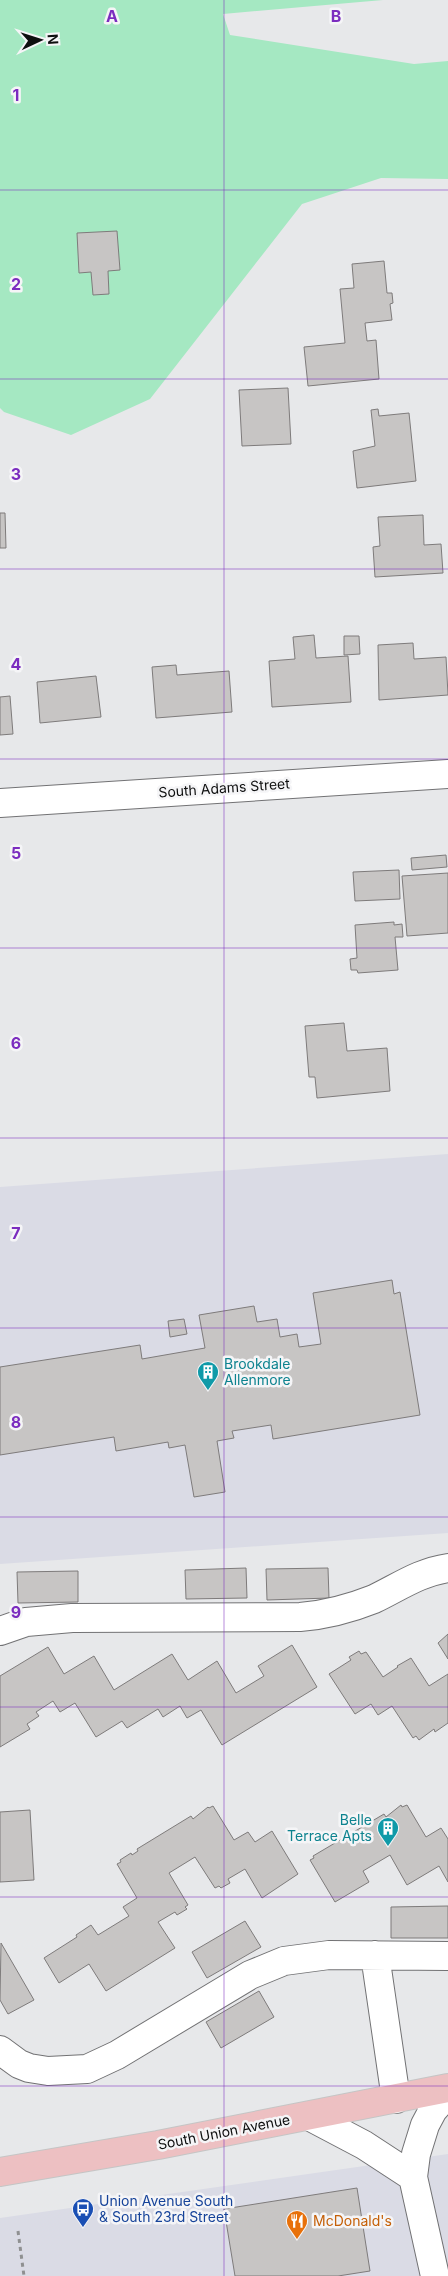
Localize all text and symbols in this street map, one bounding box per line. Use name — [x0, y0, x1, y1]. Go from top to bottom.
text: A — [106, 6, 118, 26]
text: B — [331, 6, 341, 26]
north arrow — [15, 15, 65, 65]
text: N — [45, 33, 62, 45]
text: 1 — [13, 85, 19, 105]
text: 2 — [11, 274, 21, 294]
text: 3 — [11, 464, 21, 484]
text: 4 — [11, 654, 22, 674]
street label: South Adams Street — [158, 774, 291, 801]
text: 5 — [11, 843, 21, 863]
text: 6 — [11, 1033, 21, 1053]
text: 7 — [11, 1223, 21, 1243]
place label: Brookdale Allenmore — [224, 1355, 291, 1388]
building icon: Brookdale Allenmore — [196, 1360, 220, 1391]
text: 8 — [11, 1412, 21, 1432]
text: 9 — [11, 1602, 21, 1622]
place label: Belle Terrace Apts — [287, 1811, 372, 1844]
building icon: Belle Terrace Apts — [376, 1816, 400, 1847]
street label: South Union Avenue — [156, 2110, 291, 2153]
place label: Union Avenue South & South 23rd Street — [99, 2192, 233, 2225]
bus stop icon: Union Avenue South & South 23rd Street — [71, 2197, 95, 2228]
restaurant icon: McDonald's — [285, 2209, 309, 2240]
place label: McDonald's — [313, 2212, 392, 2229]

